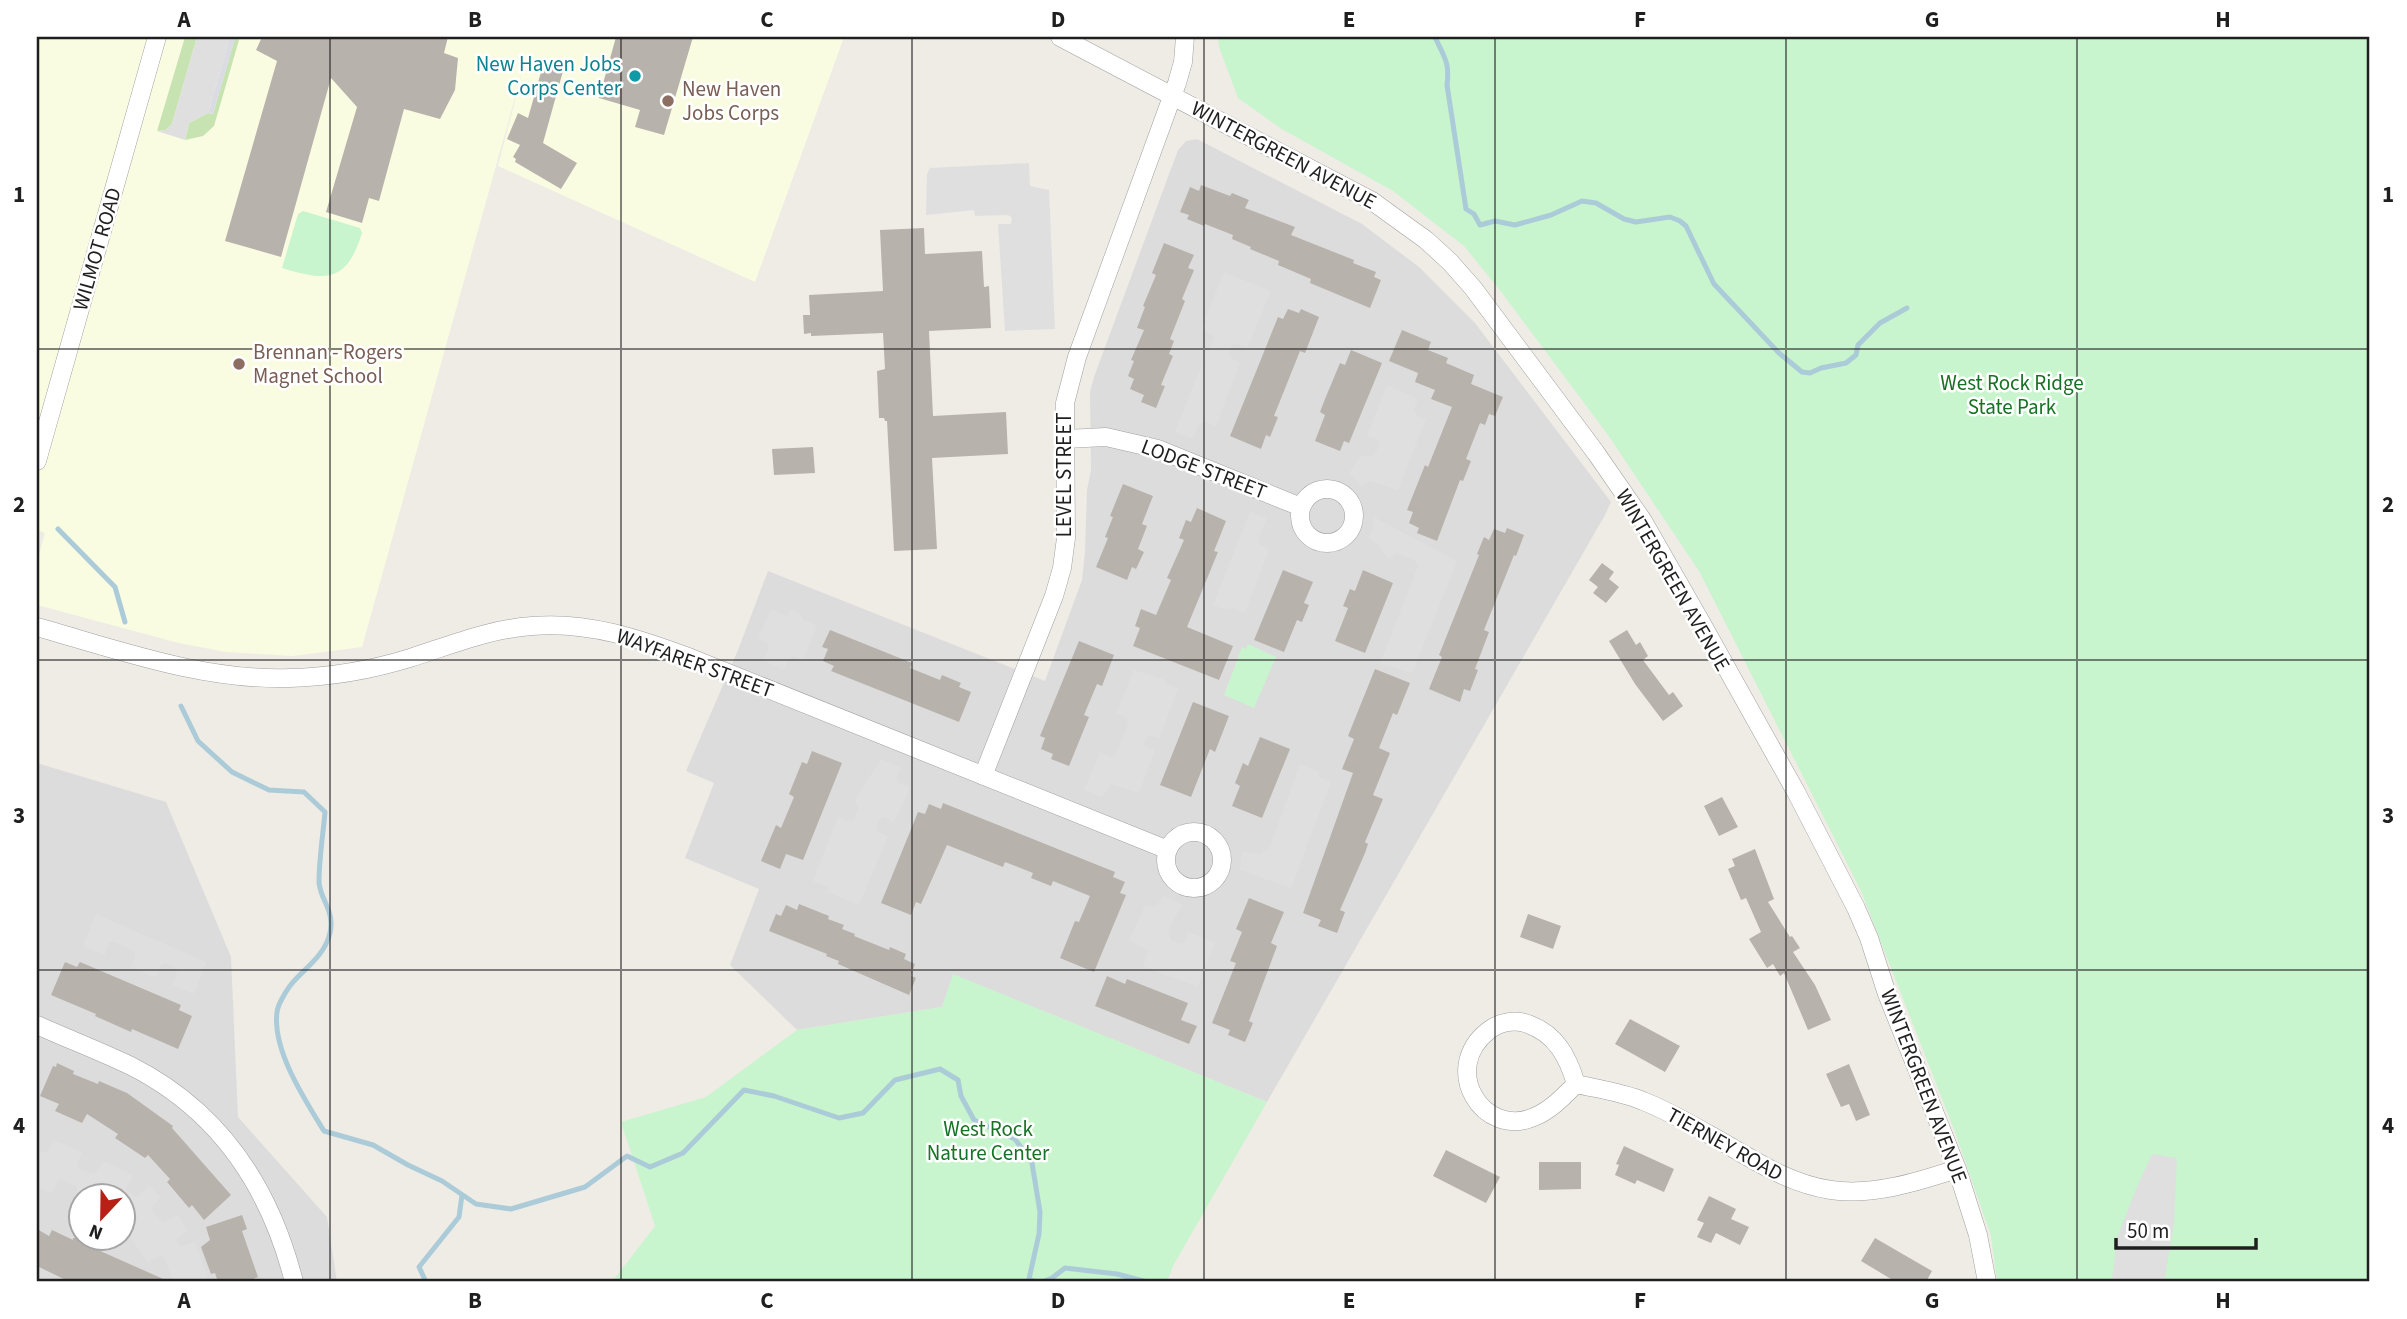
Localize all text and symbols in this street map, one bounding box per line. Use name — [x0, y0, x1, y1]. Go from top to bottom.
text: A — [176, 3, 191, 36]
text: B — [468, 3, 482, 36]
text: C — [760, 3, 774, 36]
text: D — [1051, 3, 1065, 36]
text: E — [1343, 3, 1355, 36]
text: F — [1634, 3, 1646, 36]
text: G — [1925, 3, 1939, 36]
text: H — [2215, 3, 2231, 36]
place label: New Haven Jobs Corps Center — [476, 49, 622, 103]
marker: New Haven Jobs Corps Center — [627, 68, 643, 84]
place label: New Haven Jobs Corps — [682, 74, 781, 128]
marker: New Haven Jobs Corps — [660, 93, 676, 109]
street label: WINTERGREEN AVENUE — [1186, 93, 1382, 217]
text: 1 — [13, 178, 25, 211]
text: 1 — [2382, 178, 2394, 211]
street label: WILMOT ROAD — [65, 184, 129, 314]
place label: Brennan - Rogers Magnet School — [253, 337, 403, 391]
marker: Brennan - Rogers Magnet School — [231, 356, 247, 372]
park label: West Rock Ridge State Park — [1940, 368, 2084, 422]
street label: LEVEL STREET — [1049, 413, 1079, 537]
street label: LODGE STREET — [1137, 431, 1271, 507]
street label: WINTERGREEN AVENUE — [1609, 483, 1737, 677]
text: 2 — [13, 488, 25, 521]
text: 2 — [2382, 488, 2394, 521]
street label: WAYFARER STREET — [612, 621, 778, 705]
text: 3 — [13, 799, 25, 832]
text: 3 — [2382, 799, 2394, 832]
street label: WINTERGREEN AVENUE — [1873, 985, 1975, 1187]
street label: TIERNEY ROAD — [1661, 1100, 1789, 1188]
text: 4 — [13, 1109, 25, 1142]
text: 4 — [2382, 1109, 2394, 1142]
park label: West Rock Nature Center — [927, 1114, 1050, 1168]
north arrow — [66, 1182, 136, 1252]
scale bar — [2116, 1207, 2256, 1251]
text: N — [85, 1216, 107, 1246]
text: 50 m — [2127, 1216, 2169, 1246]
text: A — [176, 1284, 191, 1317]
text: B — [468, 1284, 482, 1317]
text: C — [760, 1284, 774, 1317]
text: D — [1051, 1284, 1065, 1317]
text: E — [1343, 1284, 1355, 1317]
text: F — [1634, 1284, 1646, 1317]
text: G — [1925, 1284, 1939, 1317]
text: H — [2215, 1284, 2231, 1317]

